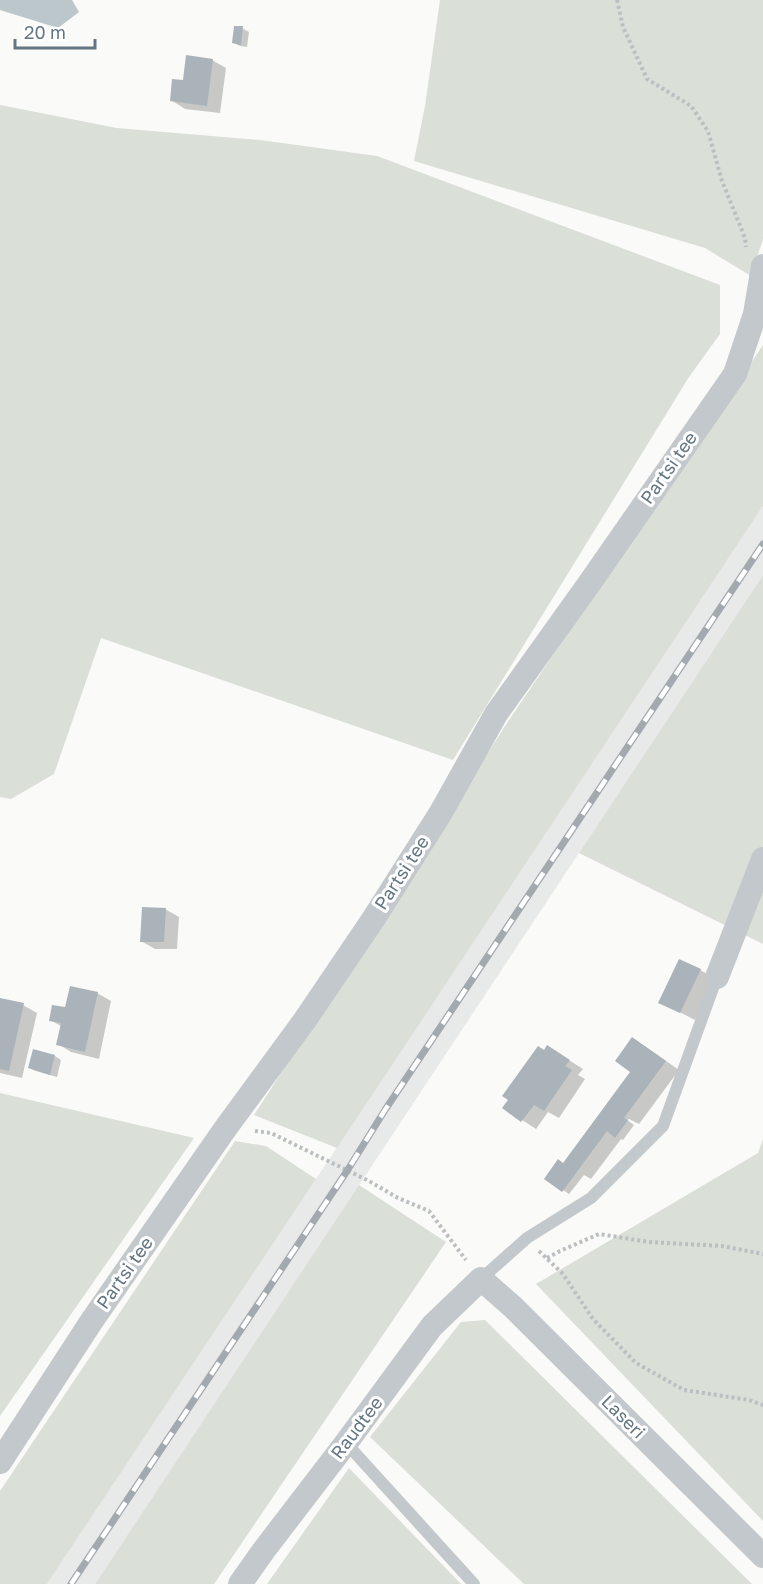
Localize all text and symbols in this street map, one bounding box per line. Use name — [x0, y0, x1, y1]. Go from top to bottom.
scale bar — [15, 12, 94, 50]
text: 20 m — [24, 21, 66, 43]
street label: Partsi tee — [635, 427, 701, 508]
street label: Partsi tee — [369, 832, 433, 913]
street label: Partsi tee — [91, 1232, 157, 1313]
street label: Laseri — [597, 1390, 650, 1443]
street label: Raudtee — [326, 1392, 387, 1463]

